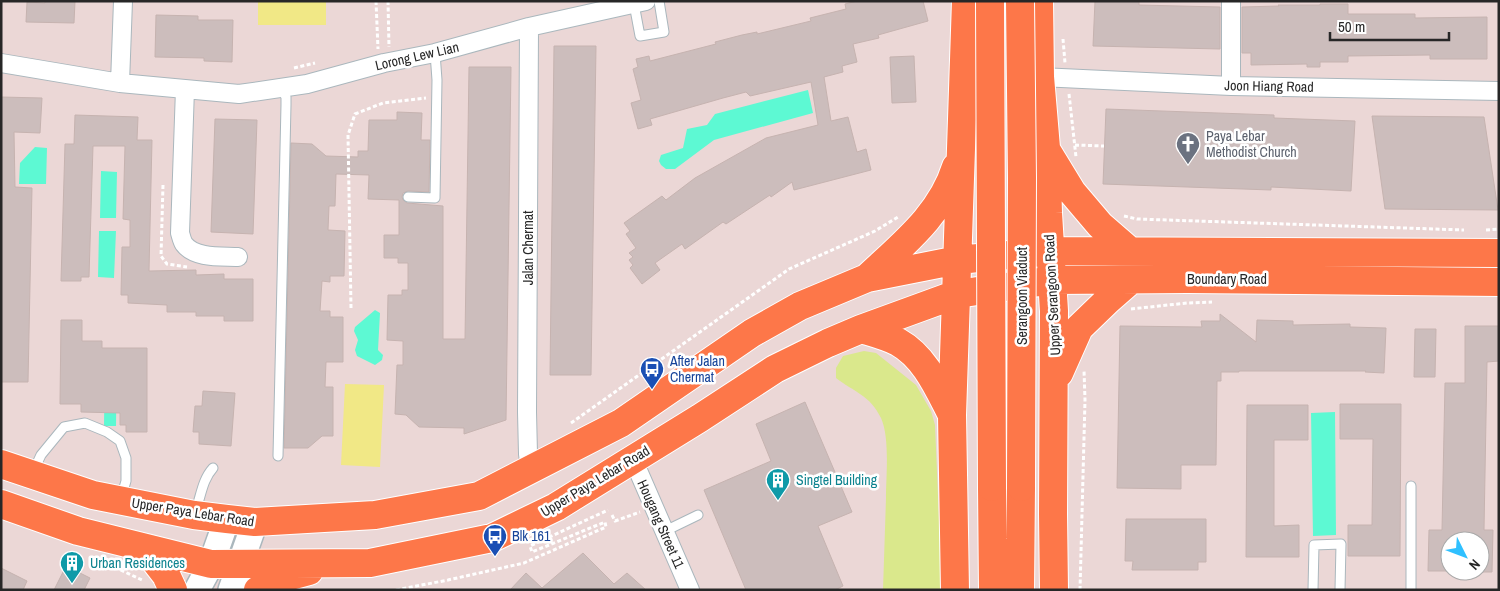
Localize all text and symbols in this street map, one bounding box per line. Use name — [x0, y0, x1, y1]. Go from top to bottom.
scale bar — [1330, 10, 1449, 42]
text: 50 m — [1338, 16, 1365, 37]
street label: Lorong Lew Lian — [373, 38, 461, 74]
street label: Joon Hiang Road — [1224, 76, 1314, 96]
place label: Paya Lebar Methodist Church — [1206, 127, 1297, 161]
church icon: Paya Lebar Methodist Church — [1175, 131, 1201, 165]
street label: Jalan Chermat — [519, 211, 537, 285]
street label: Upper Serangoon Road — [1040, 234, 1064, 356]
street label: Serangoon Viaduct — [1013, 247, 1031, 345]
street label: Boundary Road — [1187, 270, 1267, 288]
place label: After Jalan Chermat — [669, 352, 725, 386]
bus stop icon: After Jalan Chermat — [639, 356, 665, 390]
street label: Upper Paya Lebar Road — [537, 441, 653, 521]
building icon: Singtel Building — [765, 467, 791, 501]
place label: Singtel Building — [796, 471, 878, 489]
street label: Hougang Street 11 — [633, 477, 689, 572]
street label: Upper Paya Lebar Road — [130, 493, 256, 531]
bus stop icon: Blk 161 — [482, 523, 508, 557]
place label: Blk 161 — [512, 527, 551, 545]
north arrow — [1440, 531, 1490, 581]
building icon: Urban Residences — [59, 550, 85, 584]
place label: Urban Residences — [90, 554, 185, 572]
text: N — [1465, 556, 1484, 574]

